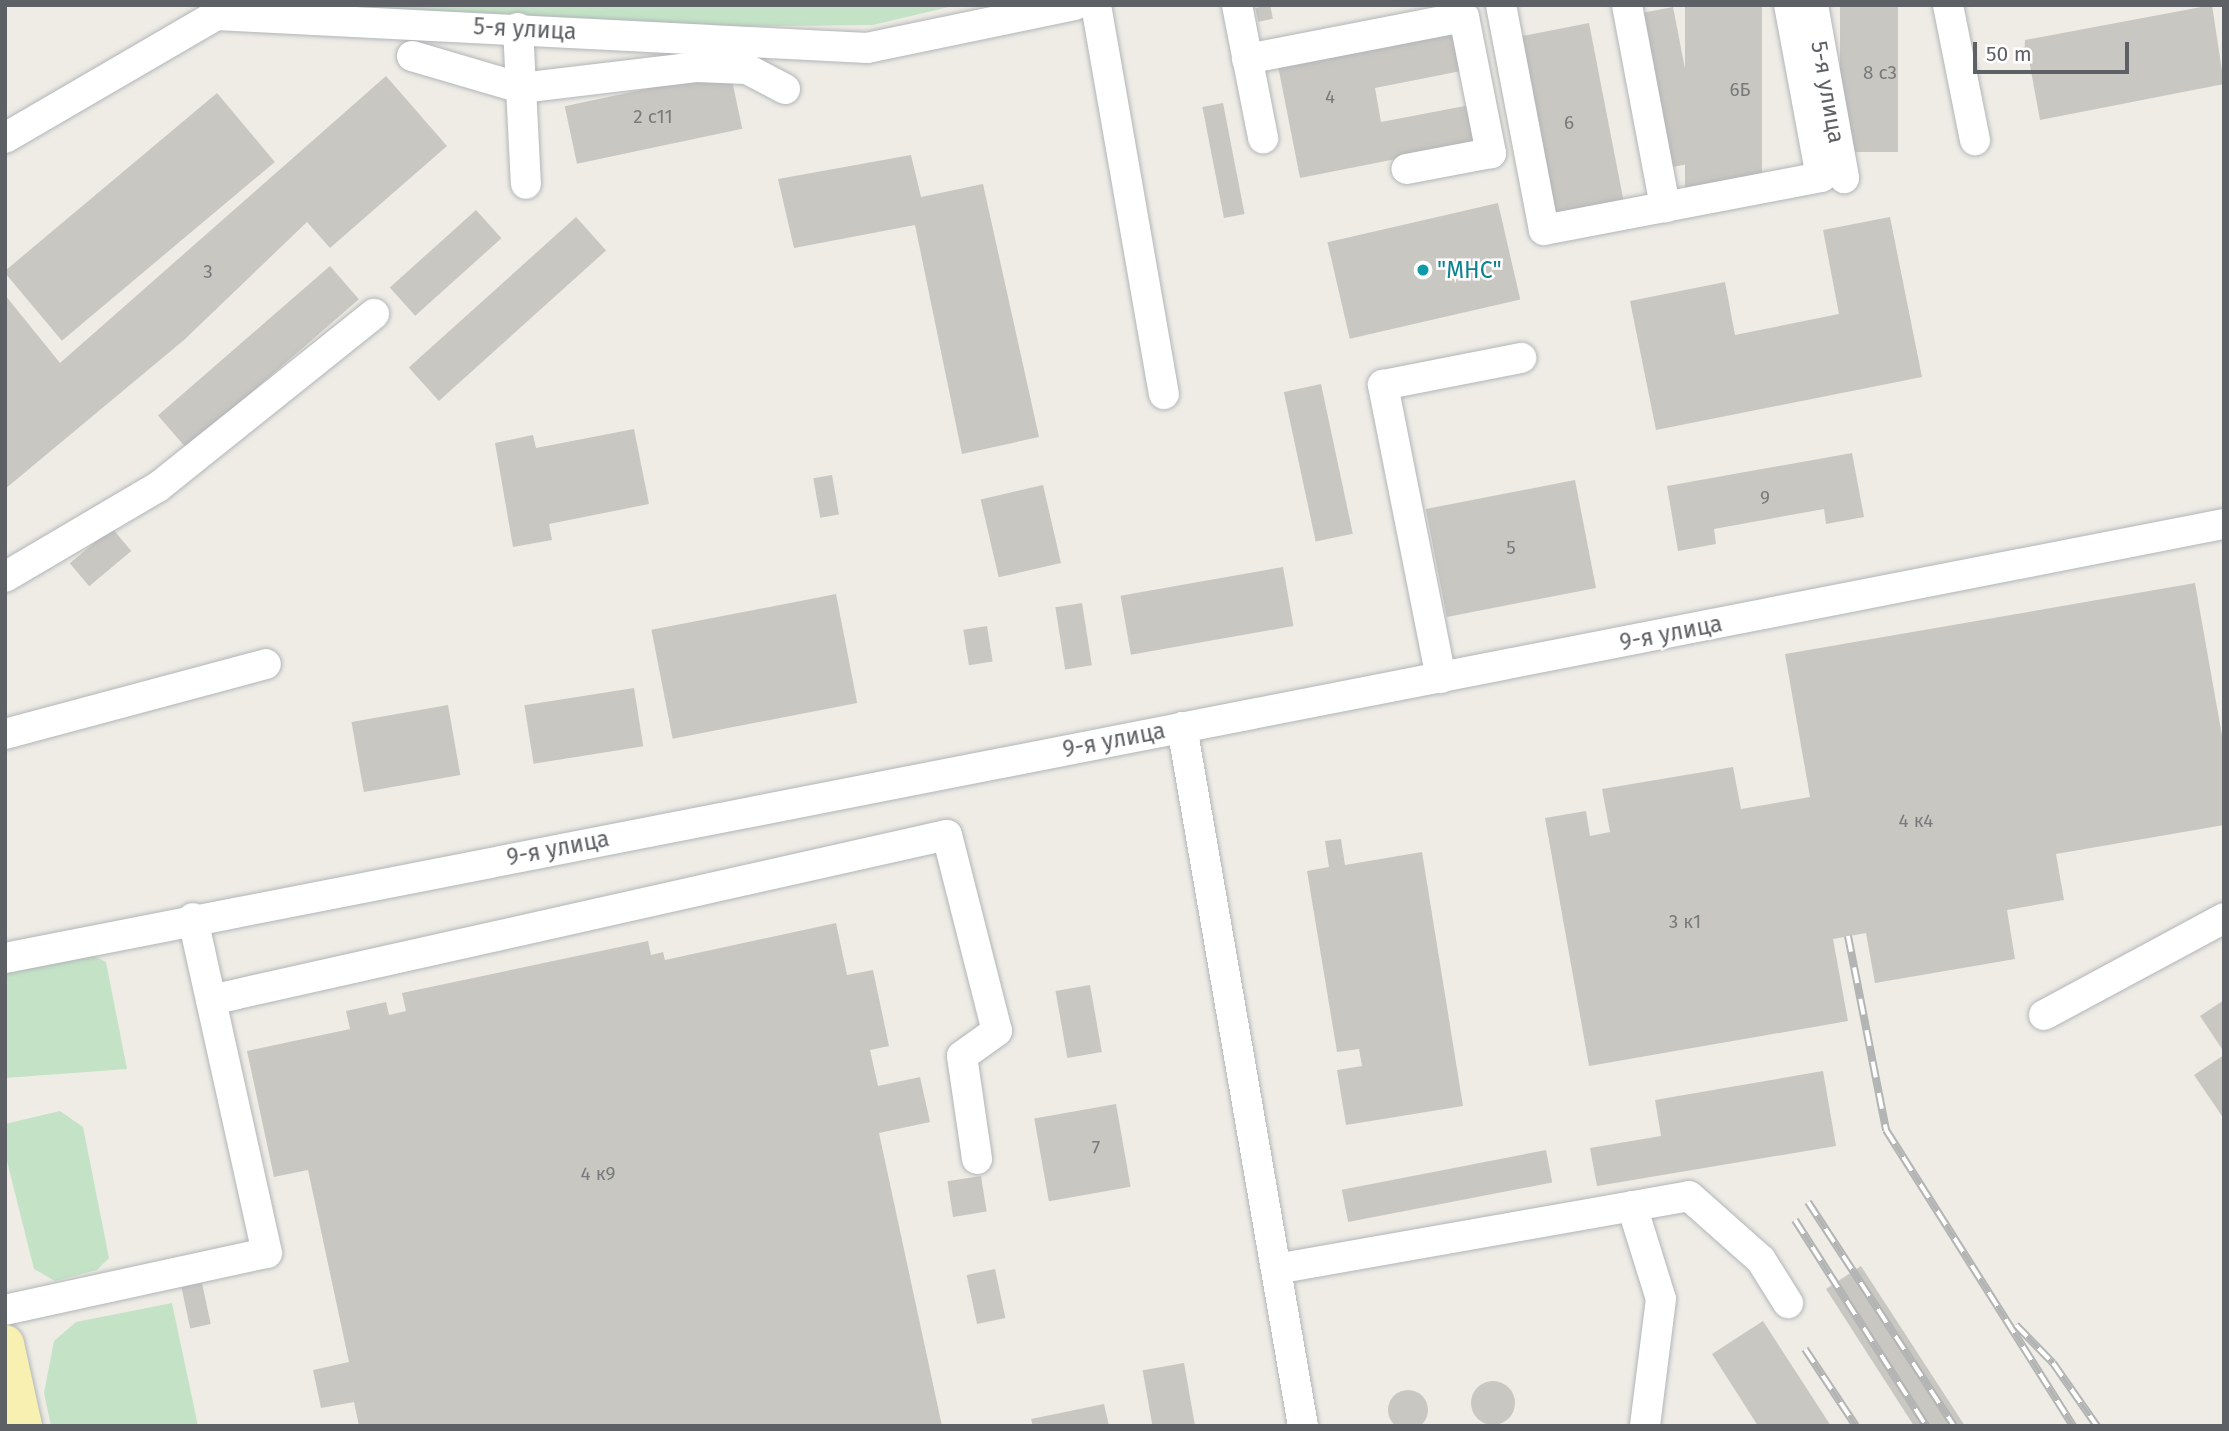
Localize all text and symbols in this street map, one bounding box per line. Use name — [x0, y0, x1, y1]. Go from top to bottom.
street label: 5-я улица — [473, 13, 577, 45]
scale bar — [1977, 28, 2133, 72]
street label: 5-я улица — [1805, 39, 1851, 145]
text: 50 m — [1986, 41, 2032, 67]
house number: 8 с3 — [1863, 62, 1897, 84]
house number: 6Б — [1729, 79, 1751, 101]
house number: 4 — [1325, 86, 1335, 108]
house number: 2 с11 — [633, 106, 673, 128]
house number: 6 — [1564, 112, 1574, 134]
place label: "МНС" — [1437, 256, 1502, 284]
house number: 3 — [203, 261, 213, 283]
marker: "МНС" — [1415, 262, 1431, 278]
house number: 9 — [1760, 487, 1770, 509]
house number: 5 — [1506, 537, 1516, 559]
street label: 9-я улица — [1617, 610, 1725, 656]
street label: 9-я улица — [1060, 717, 1168, 763]
house number: 4 к4 — [1899, 810, 1933, 832]
street label: 9-я улица — [504, 825, 612, 871]
house number: 3 к1 — [1669, 911, 1701, 933]
house number: 7 — [1092, 1137, 1100, 1159]
house number: 4 к9 — [581, 1163, 615, 1185]

